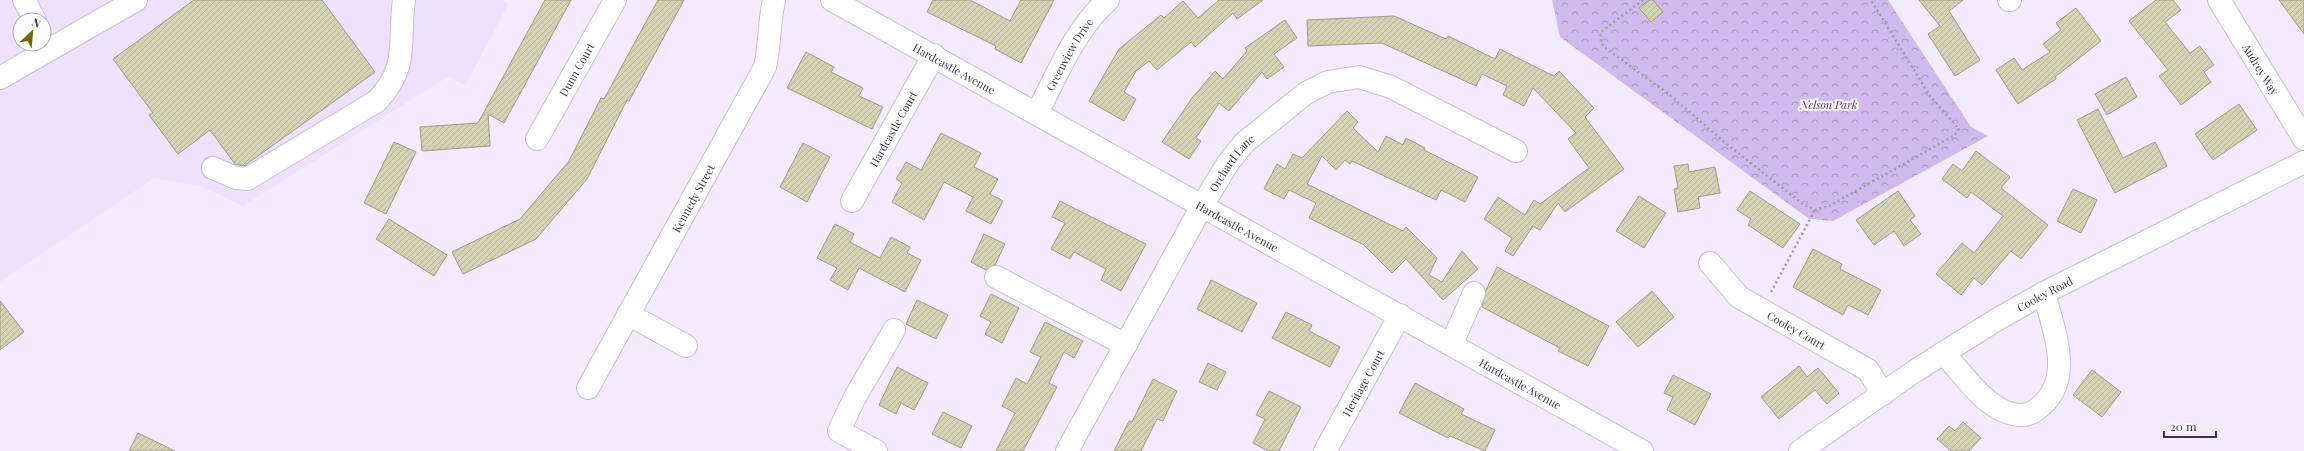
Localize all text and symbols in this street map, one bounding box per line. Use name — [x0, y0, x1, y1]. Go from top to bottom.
north arrow — [12, 12, 52, 52]
text: N — [30, 14, 44, 31]
street label: Greenview Drive — [1042, 14, 1096, 93]
street label: Hardcastle Avenue — [911, 39, 998, 97]
street label: Dunn Court — [555, 40, 597, 99]
street label: Audrey Way — [2239, 40, 2283, 98]
street label: Hardcastle Court — [865, 88, 920, 169]
park label: Nelson Park — [1800, 97, 1858, 112]
street label: Orchard Lane — [1205, 130, 1257, 194]
street label: Kennedy Street — [668, 161, 718, 235]
street label: Hardcastle Avenue — [1194, 197, 1282, 255]
street label: Cooley Road — [2014, 272, 2075, 314]
street label: Cooley Court — [1765, 307, 1829, 352]
street label: Heritage Court — [1338, 347, 1387, 419]
street label: Hardcastle Avenue — [1477, 354, 1565, 412]
scale bar — [2164, 413, 2216, 439]
text: 20 m — [2170, 418, 2197, 434]

